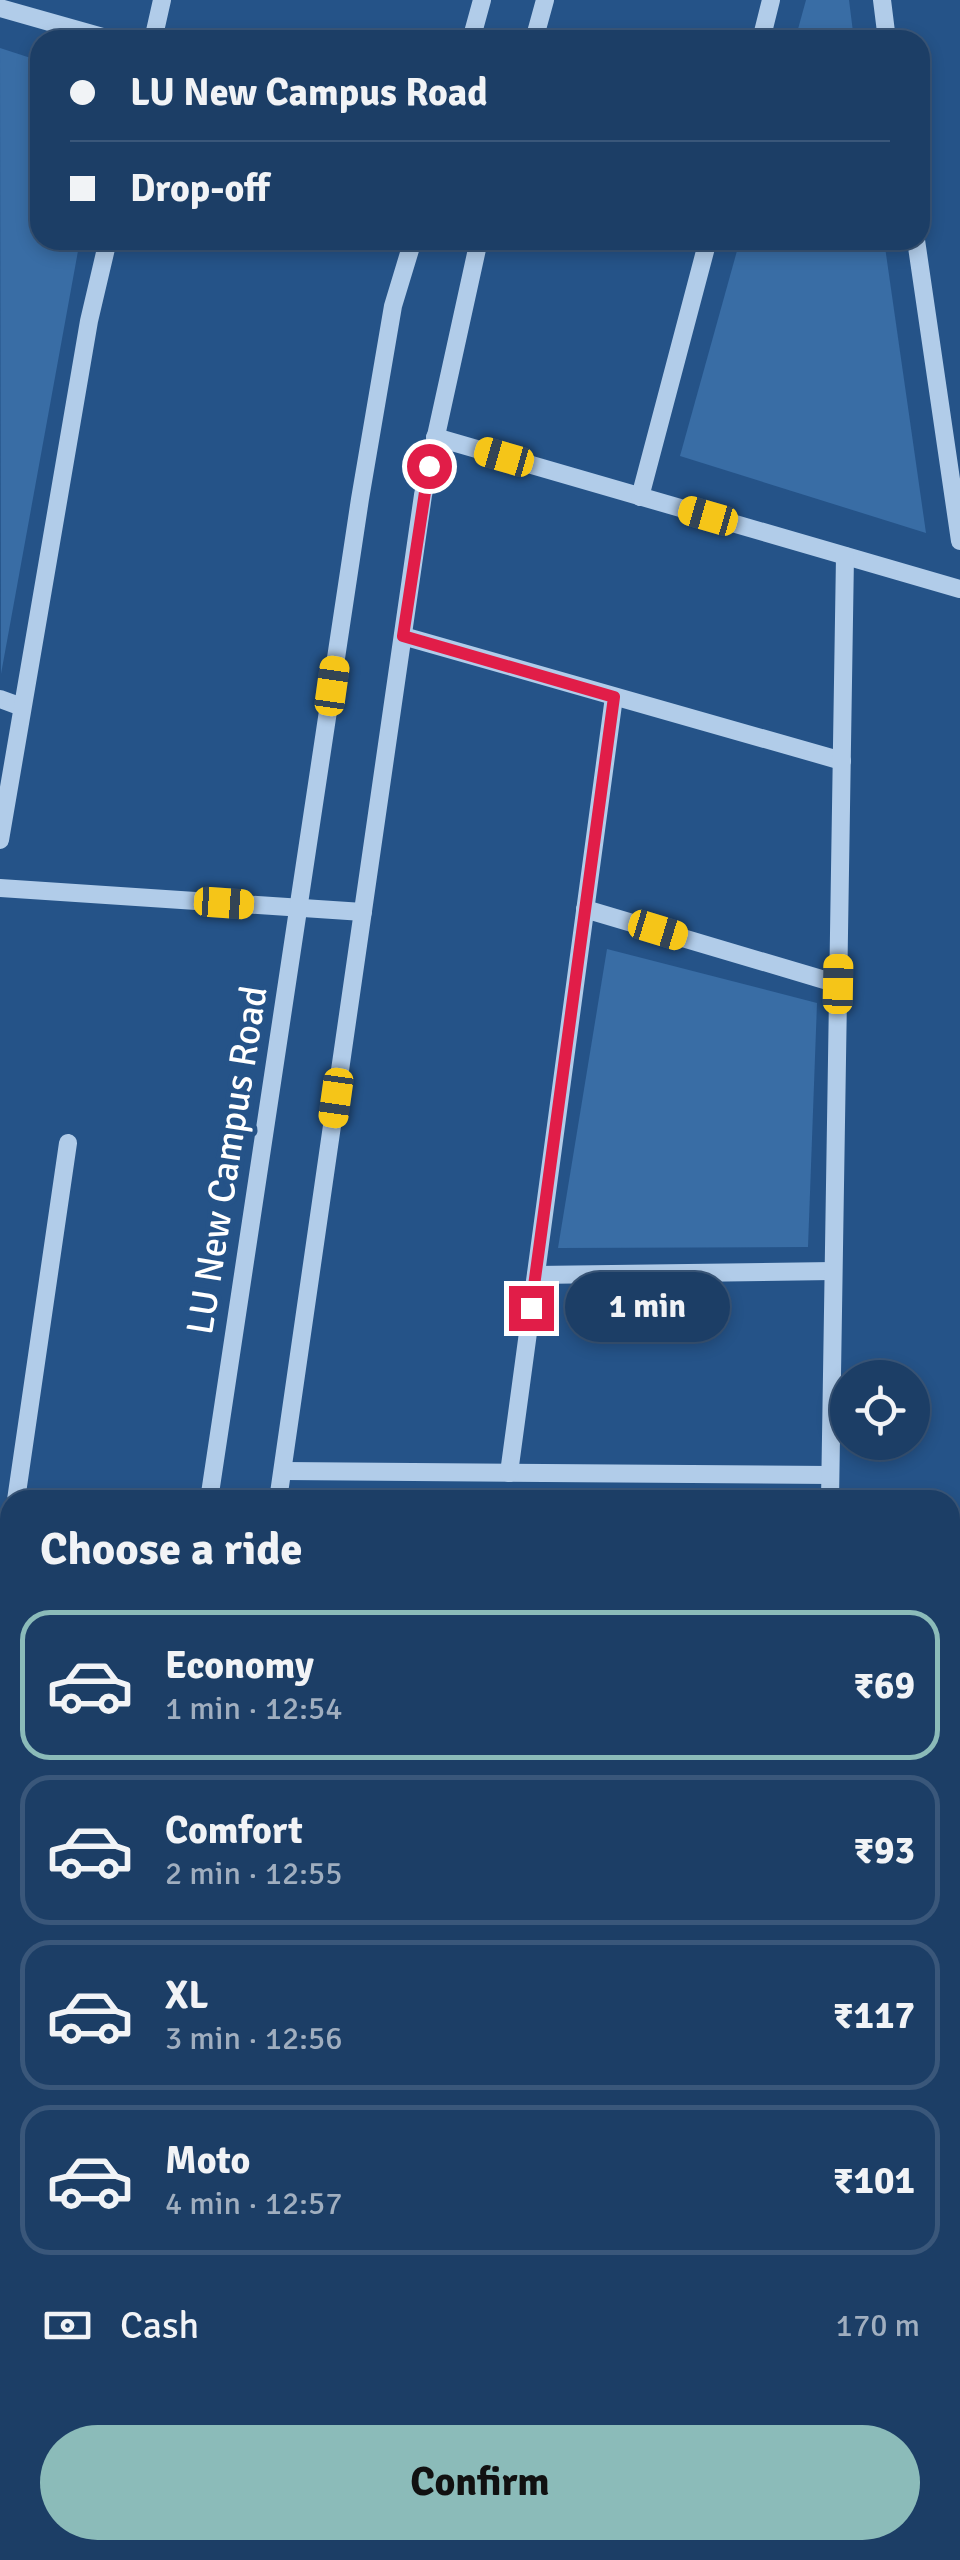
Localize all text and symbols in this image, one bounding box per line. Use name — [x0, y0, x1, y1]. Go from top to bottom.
text: LU New Campus Road — [130, 69, 488, 116]
text: Drop-off — [130, 165, 270, 212]
car — [471, 434, 537, 480]
route start — [407, 444, 452, 489]
car — [675, 493, 741, 539]
car — [313, 654, 351, 718]
car — [193, 886, 255, 920]
car — [625, 907, 691, 953]
car — [822, 954, 854, 1014]
street label: LU New Campus Road — [176, 982, 278, 1338]
car — [317, 1066, 355, 1130]
callout: 1 min — [566, 1273, 731, 1343]
route end — [509, 1286, 554, 1331]
text: 1 min — [609, 1287, 686, 1326]
map controls — [830, 1360, 930, 1460]
button: locate — [830, 1360, 930, 1460]
text: Choose a ride — [40, 1522, 303, 1577]
icon: car — [45, 1640, 135, 1730]
text: Economy — [165, 1642, 314, 1689]
text: ₹69 — [853, 1662, 915, 1709]
text: 1 min · 12:54 — [165, 1689, 343, 1728]
icon: car — [45, 1805, 135, 1895]
text: Comfort — [165, 1807, 303, 1854]
text: ₹93 — [853, 1827, 915, 1874]
text: 2 min · 12:55 — [165, 1854, 343, 1893]
icon: car — [45, 1970, 135, 2060]
text: XL — [165, 1972, 208, 2019]
text: ₹117 — [833, 1992, 915, 2039]
text: 3 min · 12:56 — [165, 2019, 343, 2058]
icon: car — [45, 2135, 135, 2225]
text: Moto — [165, 2137, 250, 2184]
text: ₹101 — [833, 2157, 915, 2204]
text: 4 min · 12:57 — [165, 2184, 343, 2223]
icon: cash — [40, 2298, 95, 2353]
text: Cash — [120, 2302, 199, 2349]
text: 170 m — [836, 2306, 920, 2345]
button: Confirm — [40, 2425, 920, 2540]

